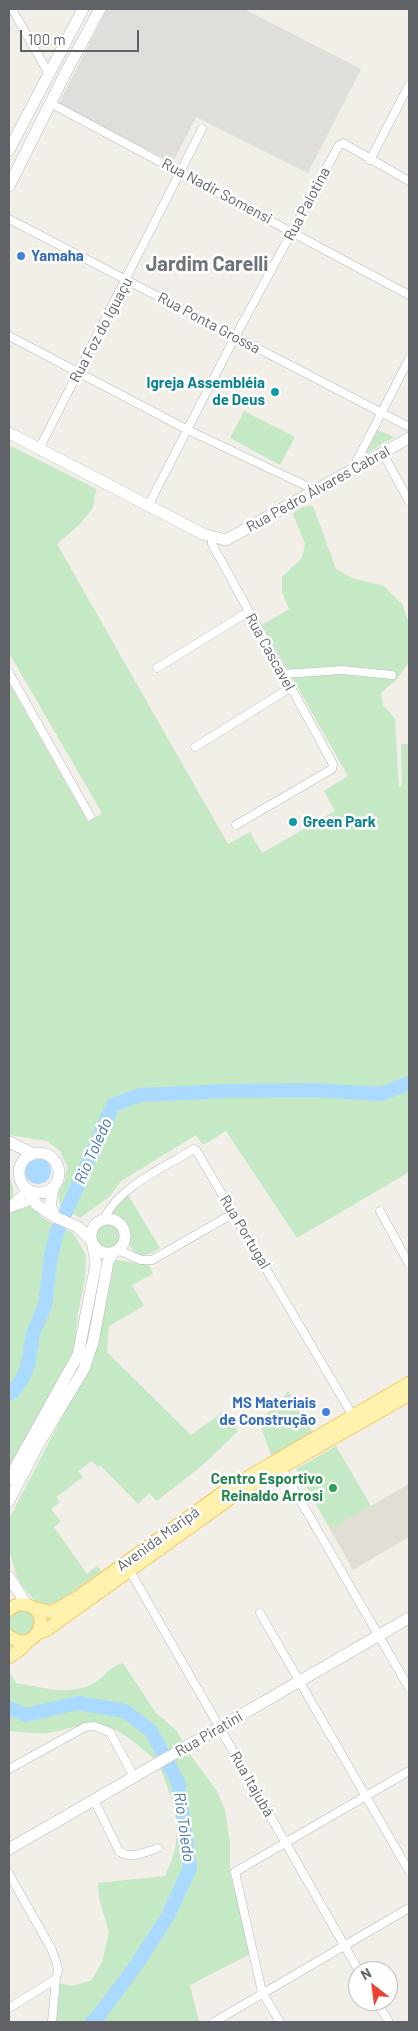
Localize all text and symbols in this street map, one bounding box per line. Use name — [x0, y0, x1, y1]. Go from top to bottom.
scale bar — [22, 20, 141, 52]
text: 100 m — [28, 30, 66, 48]
street label: Rua Nadir Somensi — [159, 154, 275, 228]
street label: Rua Palotina — [280, 164, 334, 244]
place label: Yamaha — [31, 247, 84, 265]
marker: Yamaha — [15, 250, 27, 262]
district label: Jardim Carelli — [146, 252, 268, 276]
street label: Rua Foz do Iguaçu — [66, 274, 136, 386]
street label: Rua Ponta Grossa — [155, 288, 263, 358]
place label: Igreja Assembléia de Deus — [146, 374, 265, 409]
marker: Igreja Assembléia de Deus — [269, 386, 281, 398]
street label: Rua Pedro Álvares Cabral — [243, 442, 393, 536]
street label: Rua Cascavel — [241, 610, 299, 694]
place label: Green Park — [303, 813, 376, 831]
marker: Green Park — [287, 816, 299, 828]
water label: Rio Toledo — [70, 1115, 116, 1187]
street label: Rua Portugal — [216, 1192, 274, 1272]
place label: MS Materiais de Construção — [219, 1394, 316, 1429]
marker: MS Materiais de Construção — [320, 1406, 332, 1418]
place label: Centro Esportivo Reinaldo Arrosi — [211, 1470, 323, 1505]
marker: Centro Esportivo Reinaldo Arrosi — [327, 1482, 339, 1494]
street label: Avenida Maripá — [113, 1503, 203, 1575]
street label: Rua Piratini — [172, 1708, 246, 1760]
street label: Rua Itajubá — [226, 1748, 278, 1820]
water label: Rio Toledo — [170, 1791, 198, 1863]
north arrow — [348, 1961, 398, 2011]
text: N — [357, 1964, 374, 1983]

